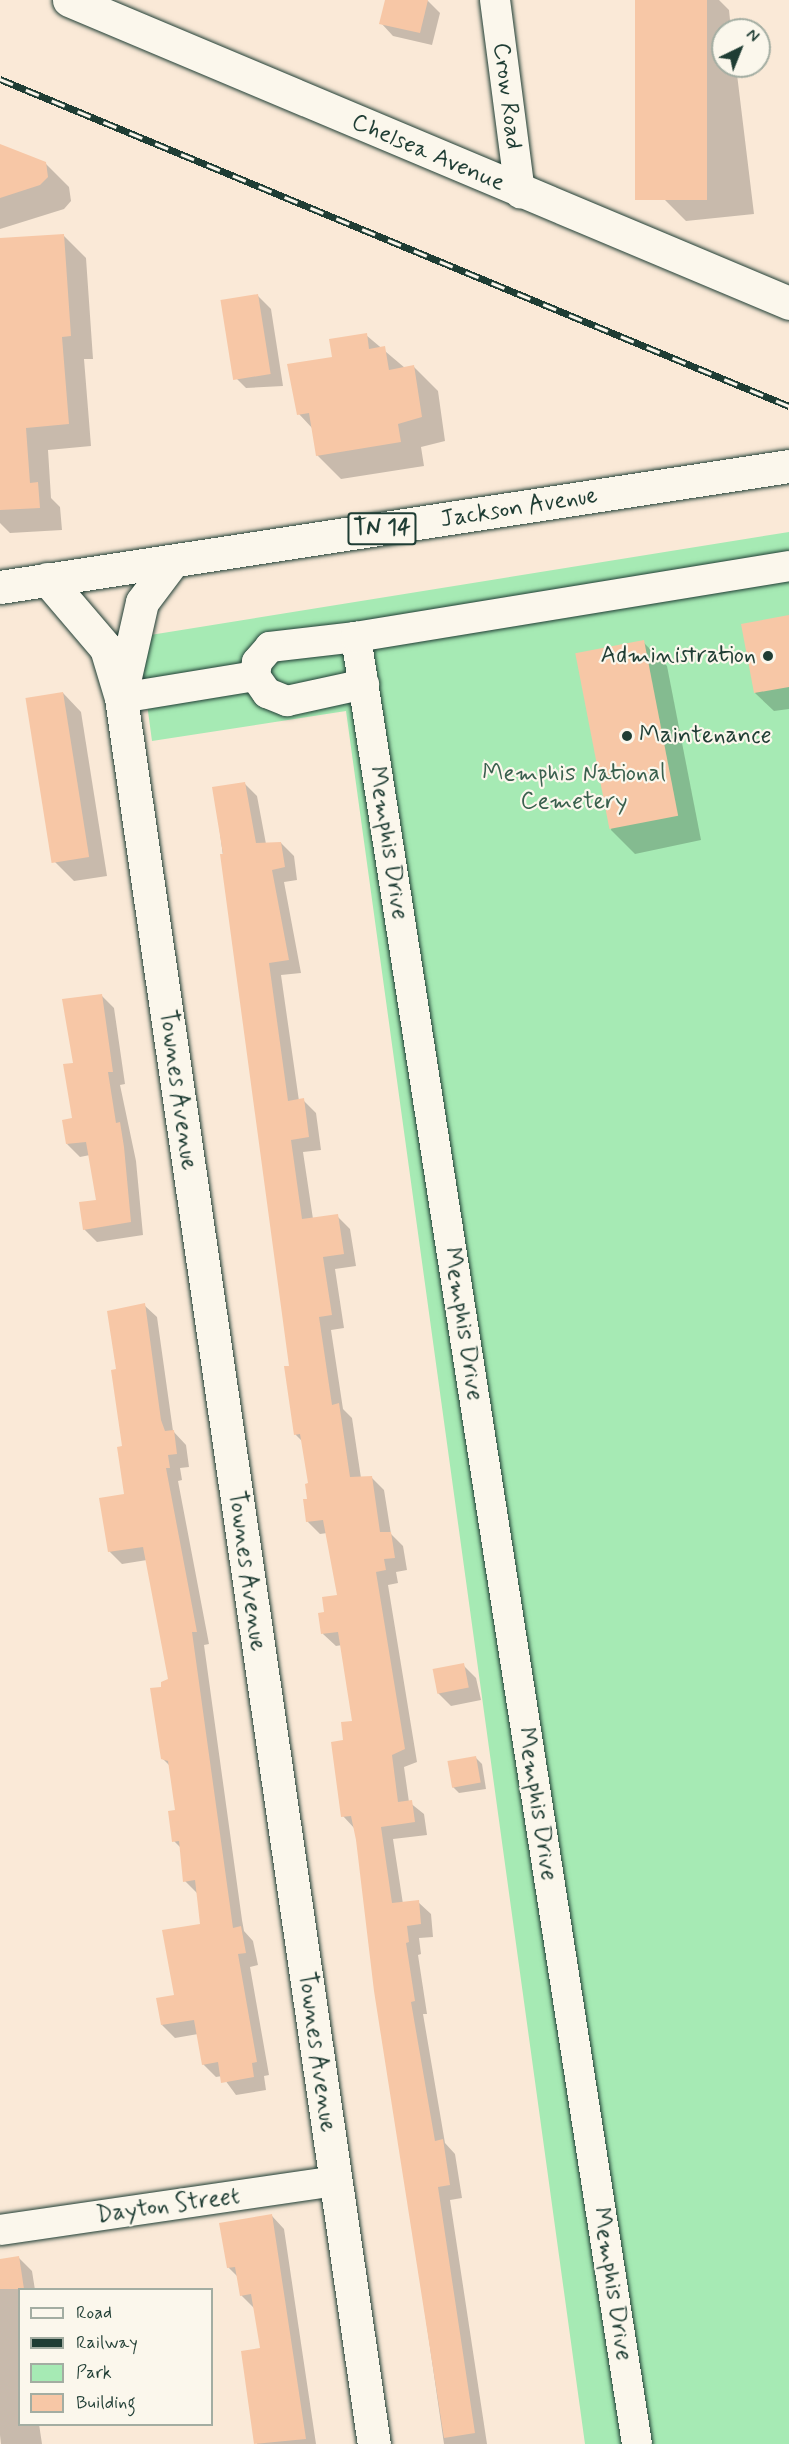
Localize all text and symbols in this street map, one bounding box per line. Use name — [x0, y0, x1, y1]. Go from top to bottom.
north arrow — [711, 18, 771, 78]
text: N — [741, 25, 763, 47]
street label: Crow Road — [486, 41, 528, 151]
street label: Chelsea Avenue — [347, 108, 509, 198]
street label: Jackson Avenue — [435, 481, 603, 535]
road number: TN 14 — [346, 510, 418, 548]
place label: Administration — [601, 642, 756, 670]
marker: Administration — [761, 649, 775, 663]
place label: Maintenance — [639, 722, 772, 750]
marker: Maintenance — [620, 729, 634, 743]
park label: Memphis National Cemetery — [483, 760, 665, 816]
street label: Memphis Drive — [362, 765, 414, 921]
street label: Townes Avenue — [153, 1009, 203, 1171]
street label: Memphis Drive — [437, 1246, 489, 1402]
street label: Townes Avenue — [222, 1490, 272, 1652]
street label: Memphis Drive — [511, 1726, 563, 1882]
street label: Townes Avenue — [292, 1971, 342, 2133]
street label: Dayton Street — [93, 2181, 243, 2231]
street label: Memphis Drive — [586, 2206, 638, 2362]
legend — [18, 2288, 213, 2426]
text: Road — [76, 2301, 112, 2325]
text: Railway — [76, 2331, 138, 2355]
text: Park — [76, 2361, 112, 2385]
text: Building — [76, 2391, 136, 2415]

